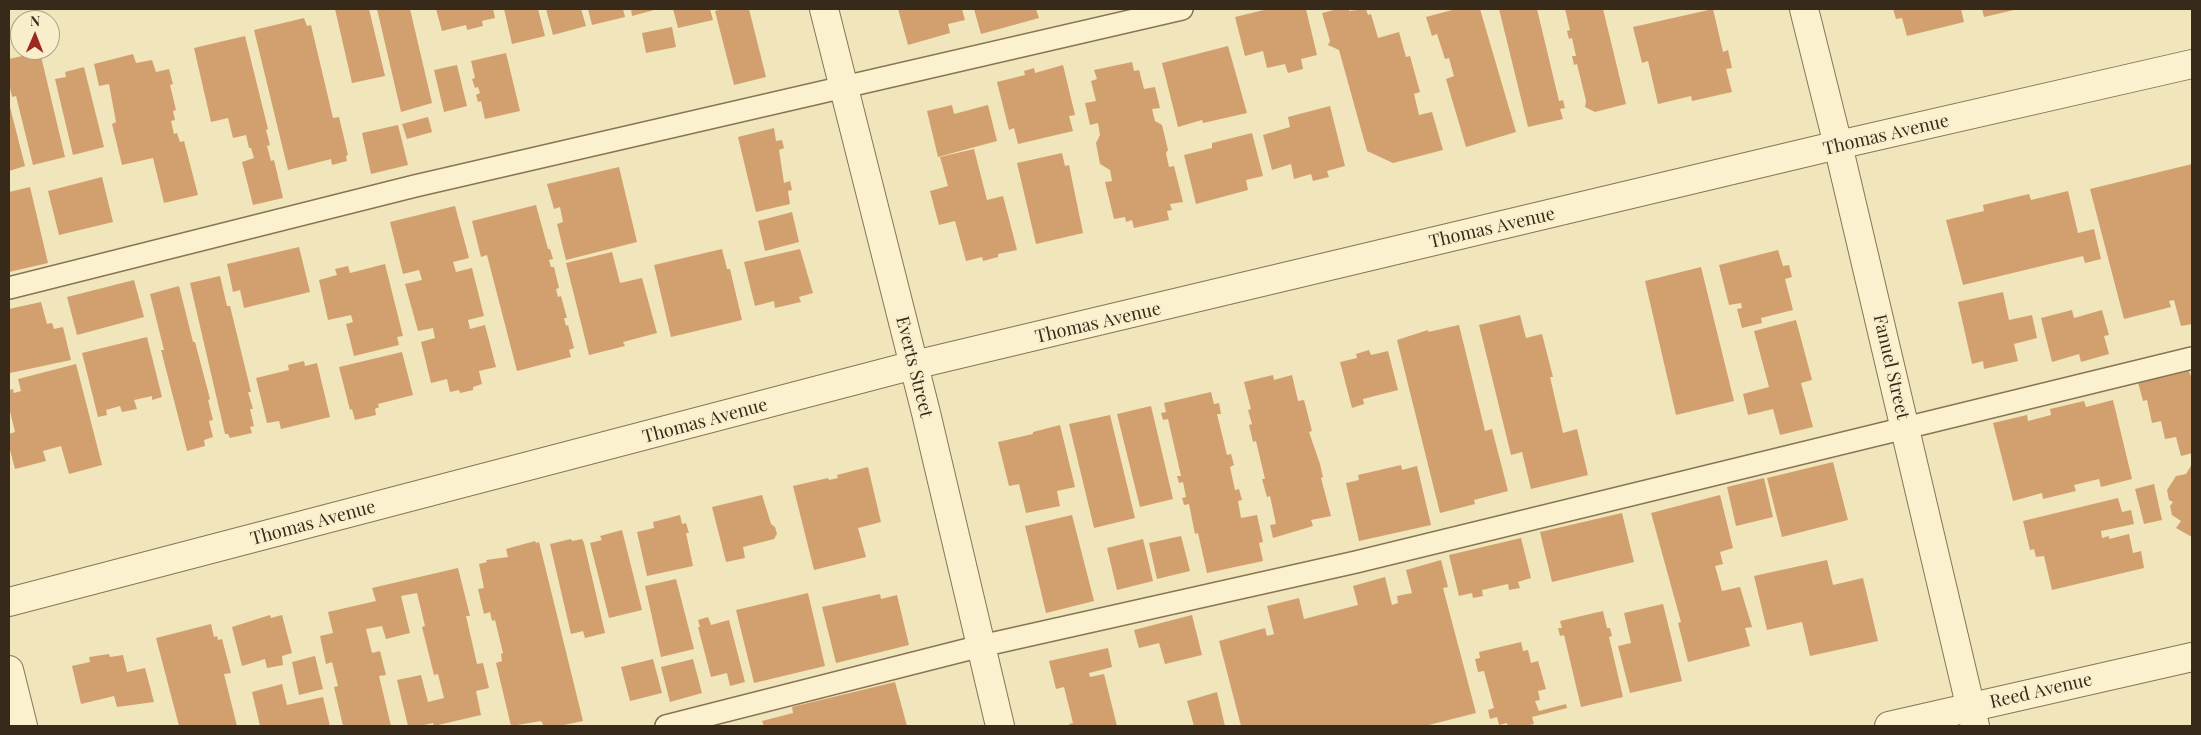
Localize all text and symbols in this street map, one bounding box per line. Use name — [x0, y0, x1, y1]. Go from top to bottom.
north arrow — [10, 10, 60, 60]
text: N — [30, 11, 40, 30]
street label: Thomas Avenue — [1821, 110, 1951, 160]
street label: Thomas Avenue — [1427, 203, 1557, 253]
street label: Thomas Avenue — [1033, 298, 1163, 348]
street label: Fanuel Street — [1868, 312, 1914, 422]
street label: Everts Street — [891, 314, 937, 420]
street label: Thomas Avenue — [640, 394, 770, 448]
street label: Thomas Avenue — [248, 496, 378, 550]
street label: Reed Avenue — [1988, 669, 2094, 713]

